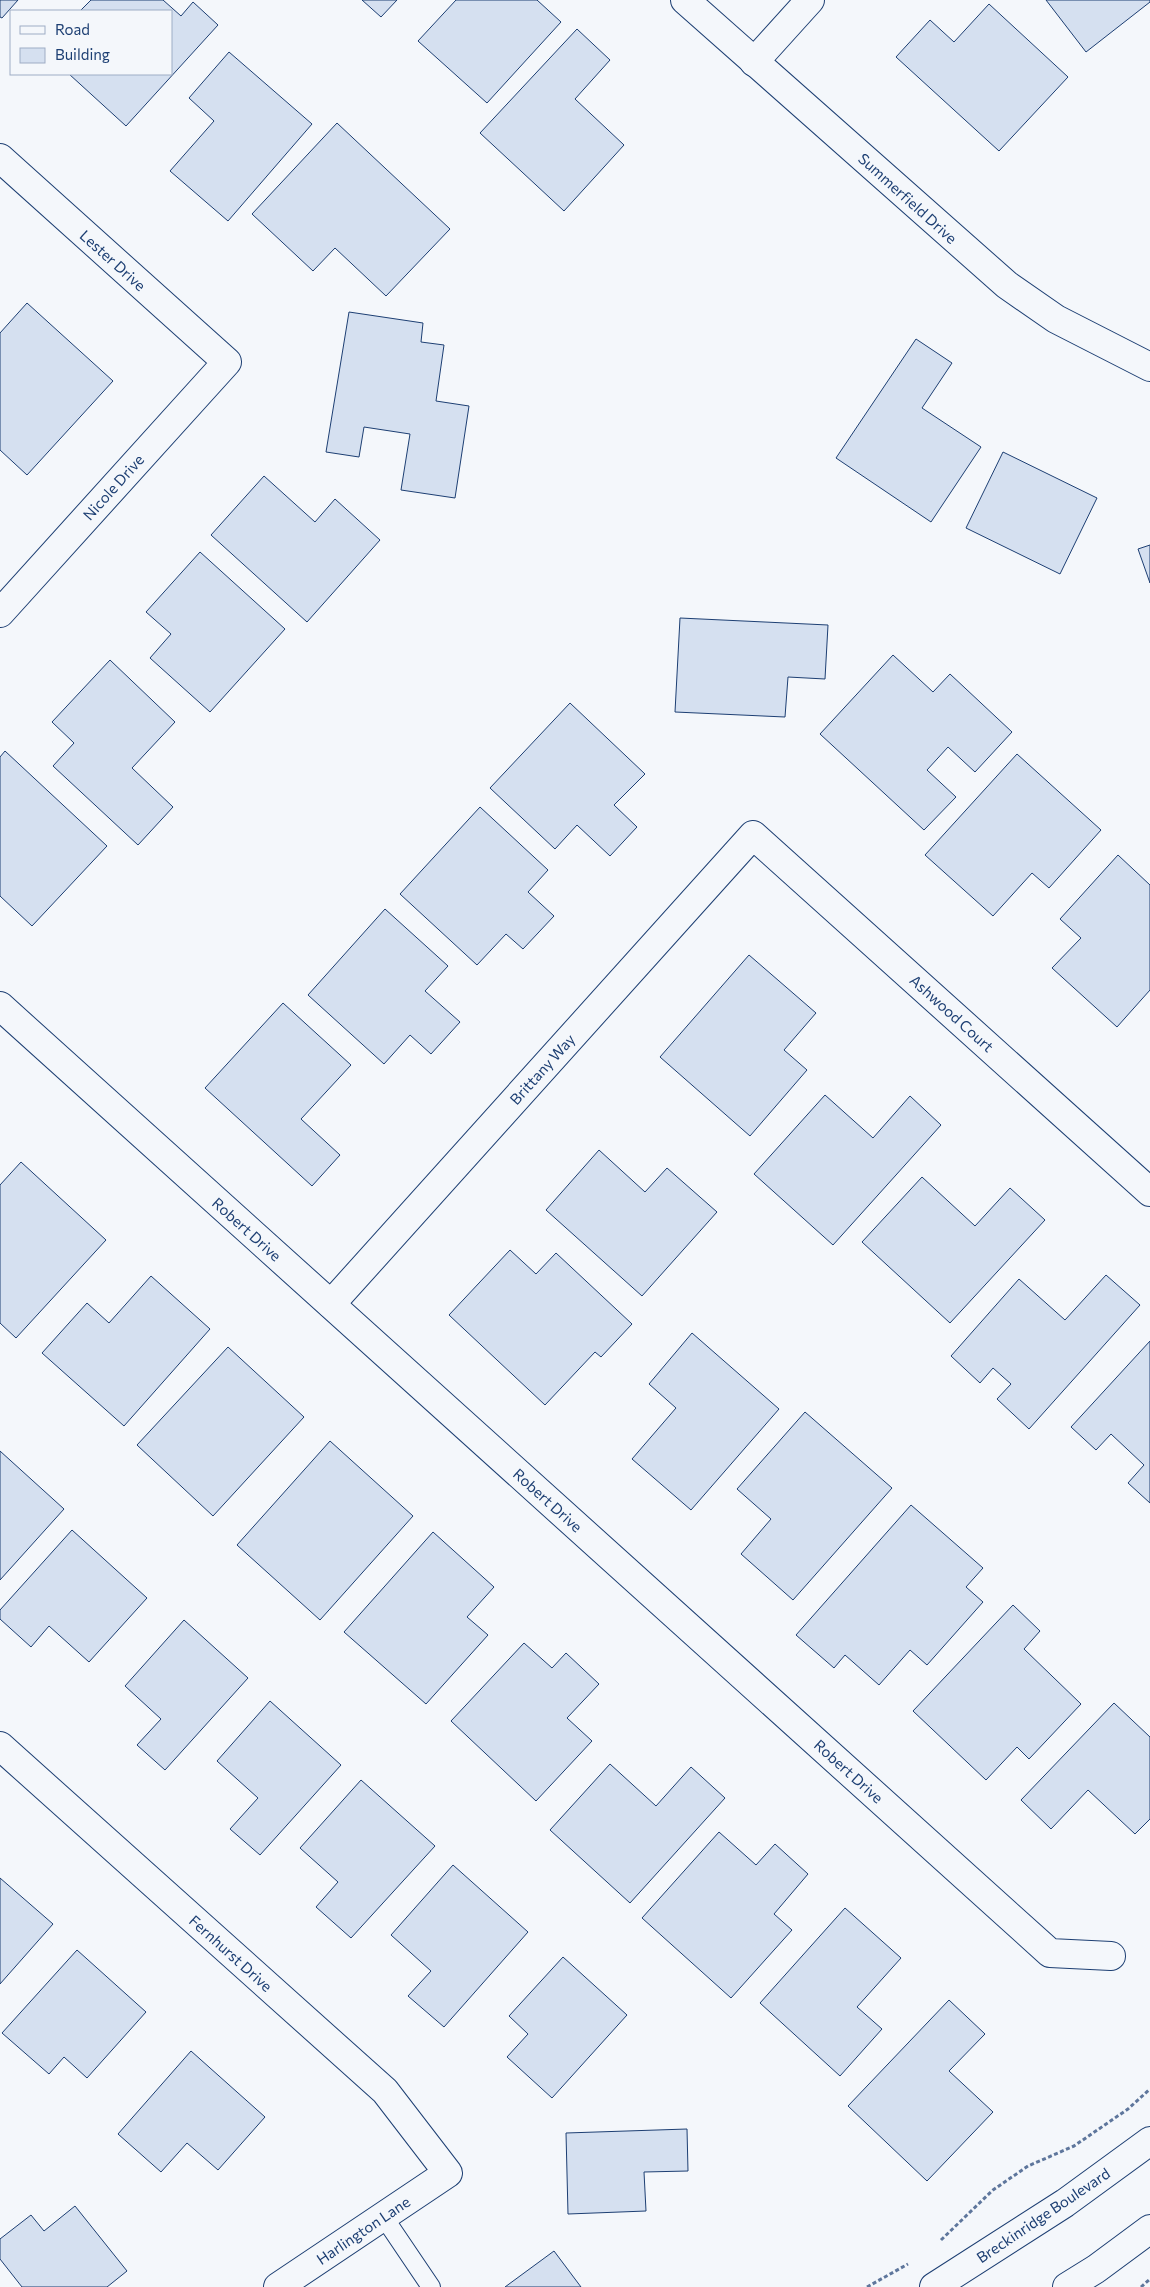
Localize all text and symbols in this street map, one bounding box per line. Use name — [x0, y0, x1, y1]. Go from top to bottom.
legend — [10, 10, 172, 75]
text: Road — [55, 20, 90, 38]
text: Building — [55, 45, 110, 63]
street label: Summerfield Drive — [855, 149, 961, 247]
street label: Lester Drive — [76, 226, 150, 294]
street label: Nicole Drive — [79, 450, 147, 524]
street label: Ashwood Court — [906, 971, 998, 1055]
street label: Brittany Way — [506, 1030, 579, 1108]
street label: Robert Drive — [209, 1193, 285, 1265]
street label: Robert Drive — [510, 1464, 586, 1536]
street label: Robert Drive — [811, 1735, 887, 1807]
street label: Fernhurst Drive — [186, 1911, 276, 1995]
street label: Breckinridge Boulevard — [973, 2164, 1113, 2266]
street label: Harlington Lane — [313, 2192, 413, 2268]

